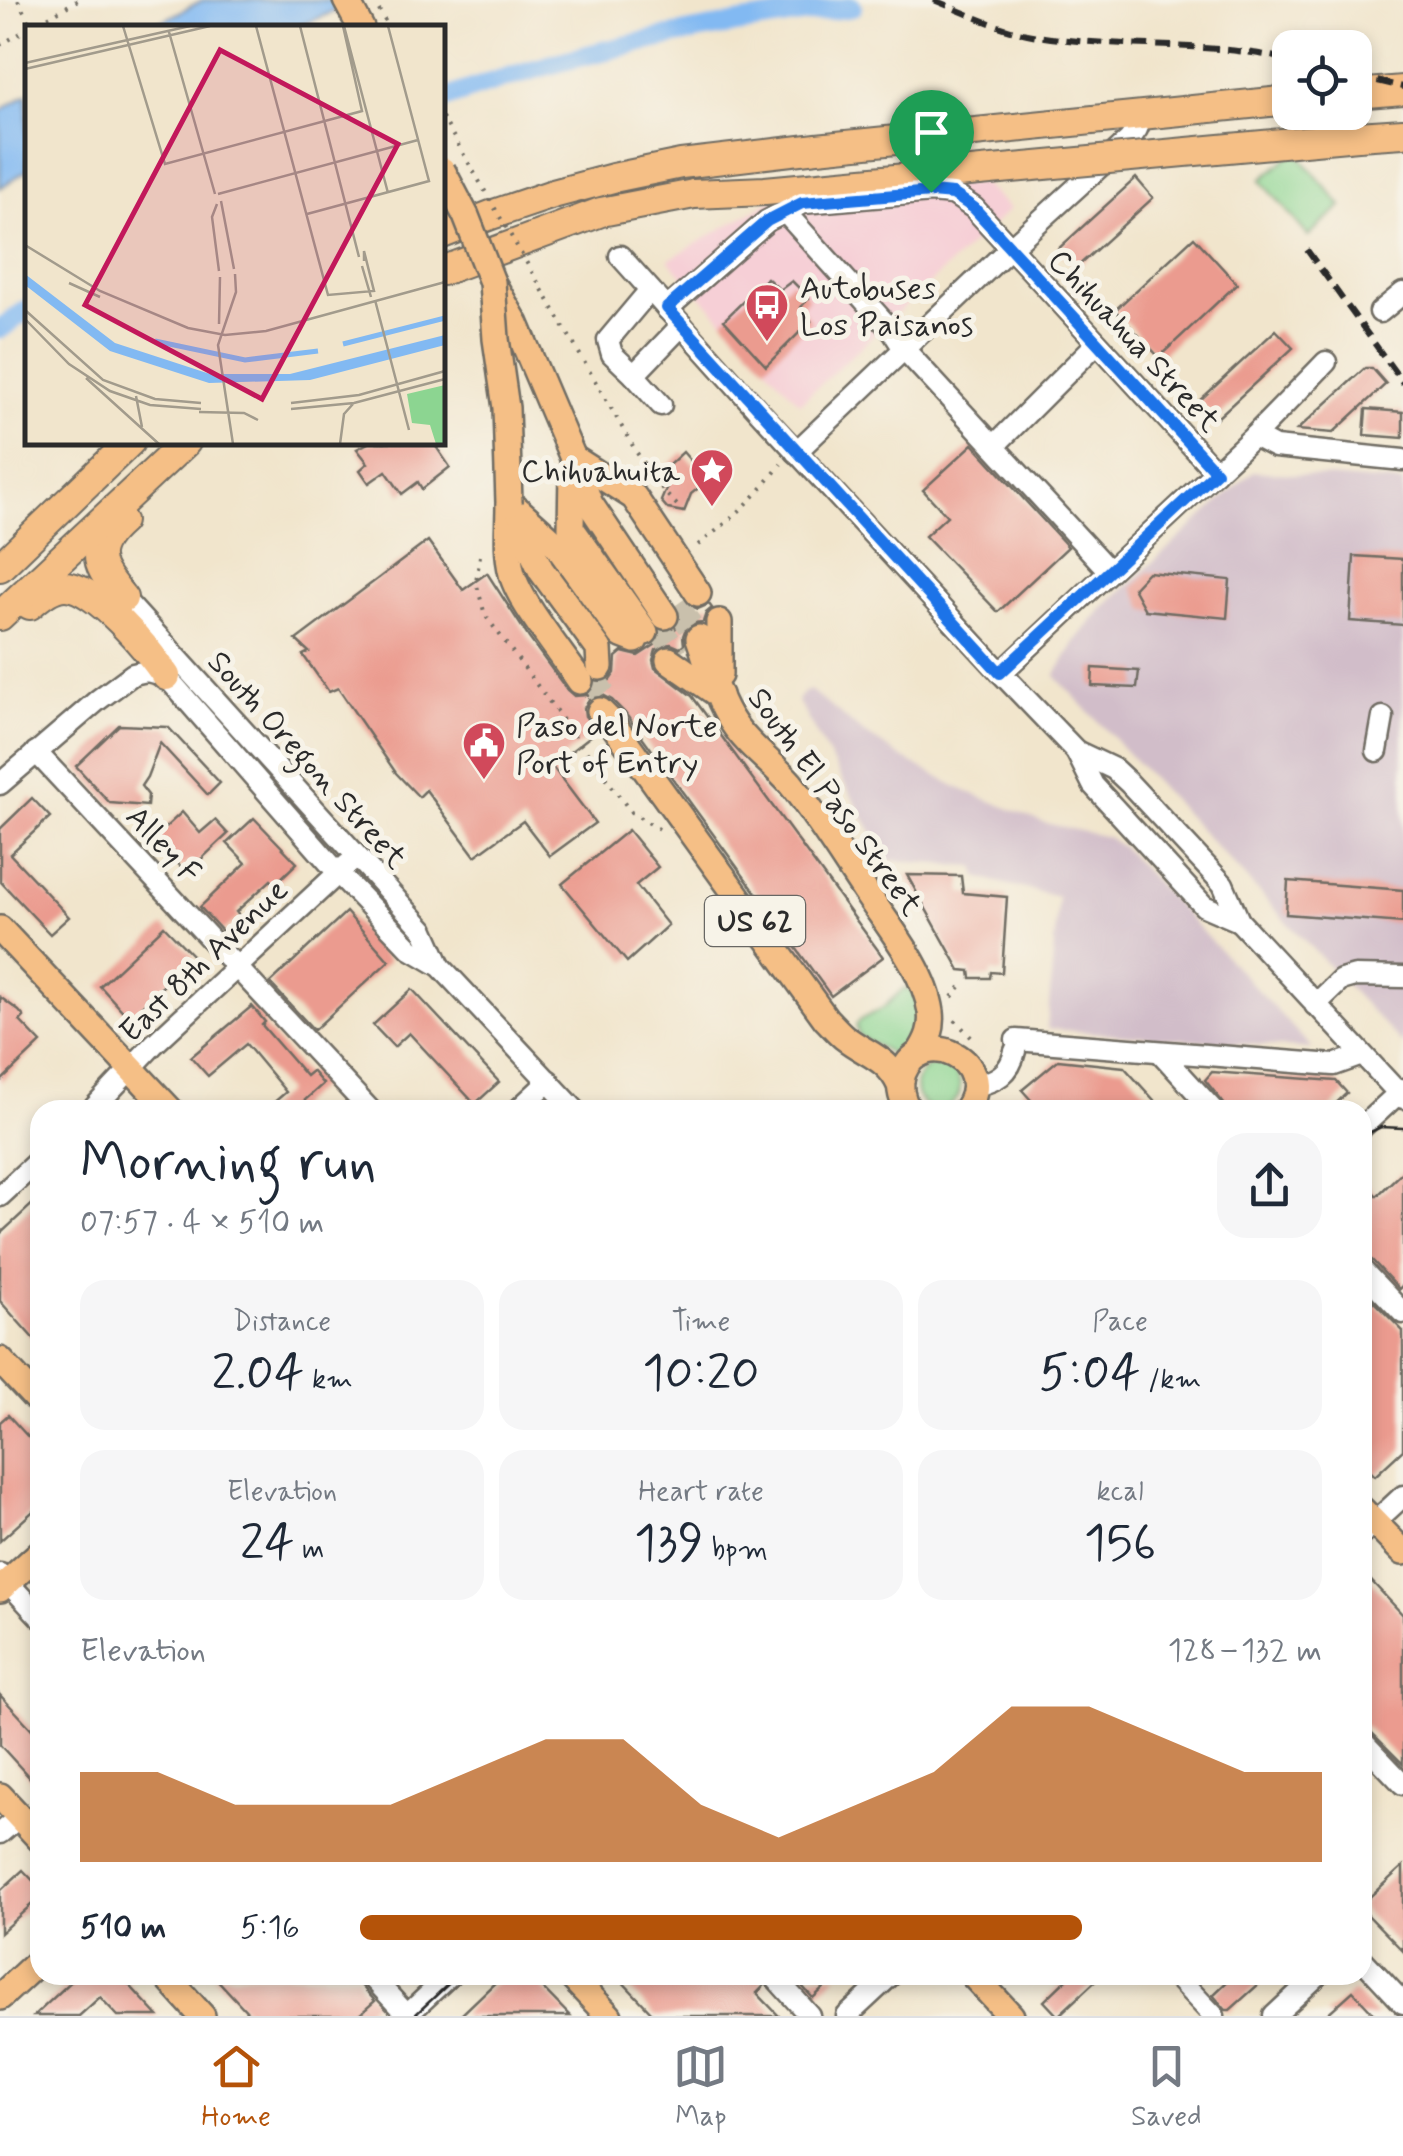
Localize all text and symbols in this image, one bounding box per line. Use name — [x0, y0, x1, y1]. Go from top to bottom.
inset map — [25, 25, 445, 445]
map controls — [1272, 30, 1372, 130]
button: locate — [1272, 30, 1372, 130]
pin — [889, 90, 974, 193]
icon: arrive — [904, 105, 959, 160]
street label: Chihuahua Street — [1038, 241, 1229, 442]
place label: Autobuses Los Paisanos — [800, 268, 973, 347]
bus stop icon: Autobuses Los Paisanos — [744, 282, 790, 343]
place icon: Chihuahuita — [689, 447, 735, 508]
place label: Chihuahuita — [521, 451, 681, 493]
street label: South Oregon Street — [195, 642, 416, 881]
street label: South El Paso Street — [737, 680, 932, 925]
place label: Paso del Norte Port of Entry — [516, 706, 718, 785]
public building icon: Paso del Norte Port of Entry — [461, 720, 507, 781]
street label: Alley F — [116, 797, 209, 894]
street label: East 8th Avenue — [111, 870, 298, 1053]
road number: US 62 — [705, 896, 805, 946]
text: Morning run — [80, 1128, 377, 1200]
button: share — [1217, 1133, 1322, 1238]
text: 07:57 · 4 × 510 m — [80, 1202, 324, 1244]
text: Distance — [233, 1304, 331, 1341]
text: Time — [672, 1304, 730, 1341]
text: Pace — [1092, 1304, 1148, 1341]
text: 2.04 — [211, 1341, 304, 1407]
text: 10:20 — [642, 1341, 760, 1407]
text: 5:04 — [1039, 1341, 1141, 1407]
text: km — [304, 1362, 353, 1399]
text: /km — [1141, 1362, 1201, 1399]
text: Elevation — [227, 1474, 337, 1511]
text: Heart rate — [638, 1474, 764, 1511]
text: kcal — [1096, 1474, 1144, 1511]
text: 24 — [240, 1511, 295, 1577]
text: 139 — [634, 1511, 704, 1577]
text: 156 — [1084, 1511, 1156, 1577]
text: m — [295, 1532, 324, 1569]
text: bpm — [704, 1532, 768, 1569]
text: Elevation — [80, 1630, 206, 1672]
text: 128–132 m — [1168, 1630, 1322, 1672]
text: 510 m — [80, 1907, 166, 1949]
text: 5:16 — [240, 1907, 300, 1949]
tab: Home — [201, 2039, 271, 2136]
tab: Map — [673, 2039, 728, 2136]
tab: Saved — [1131, 2039, 1202, 2136]

